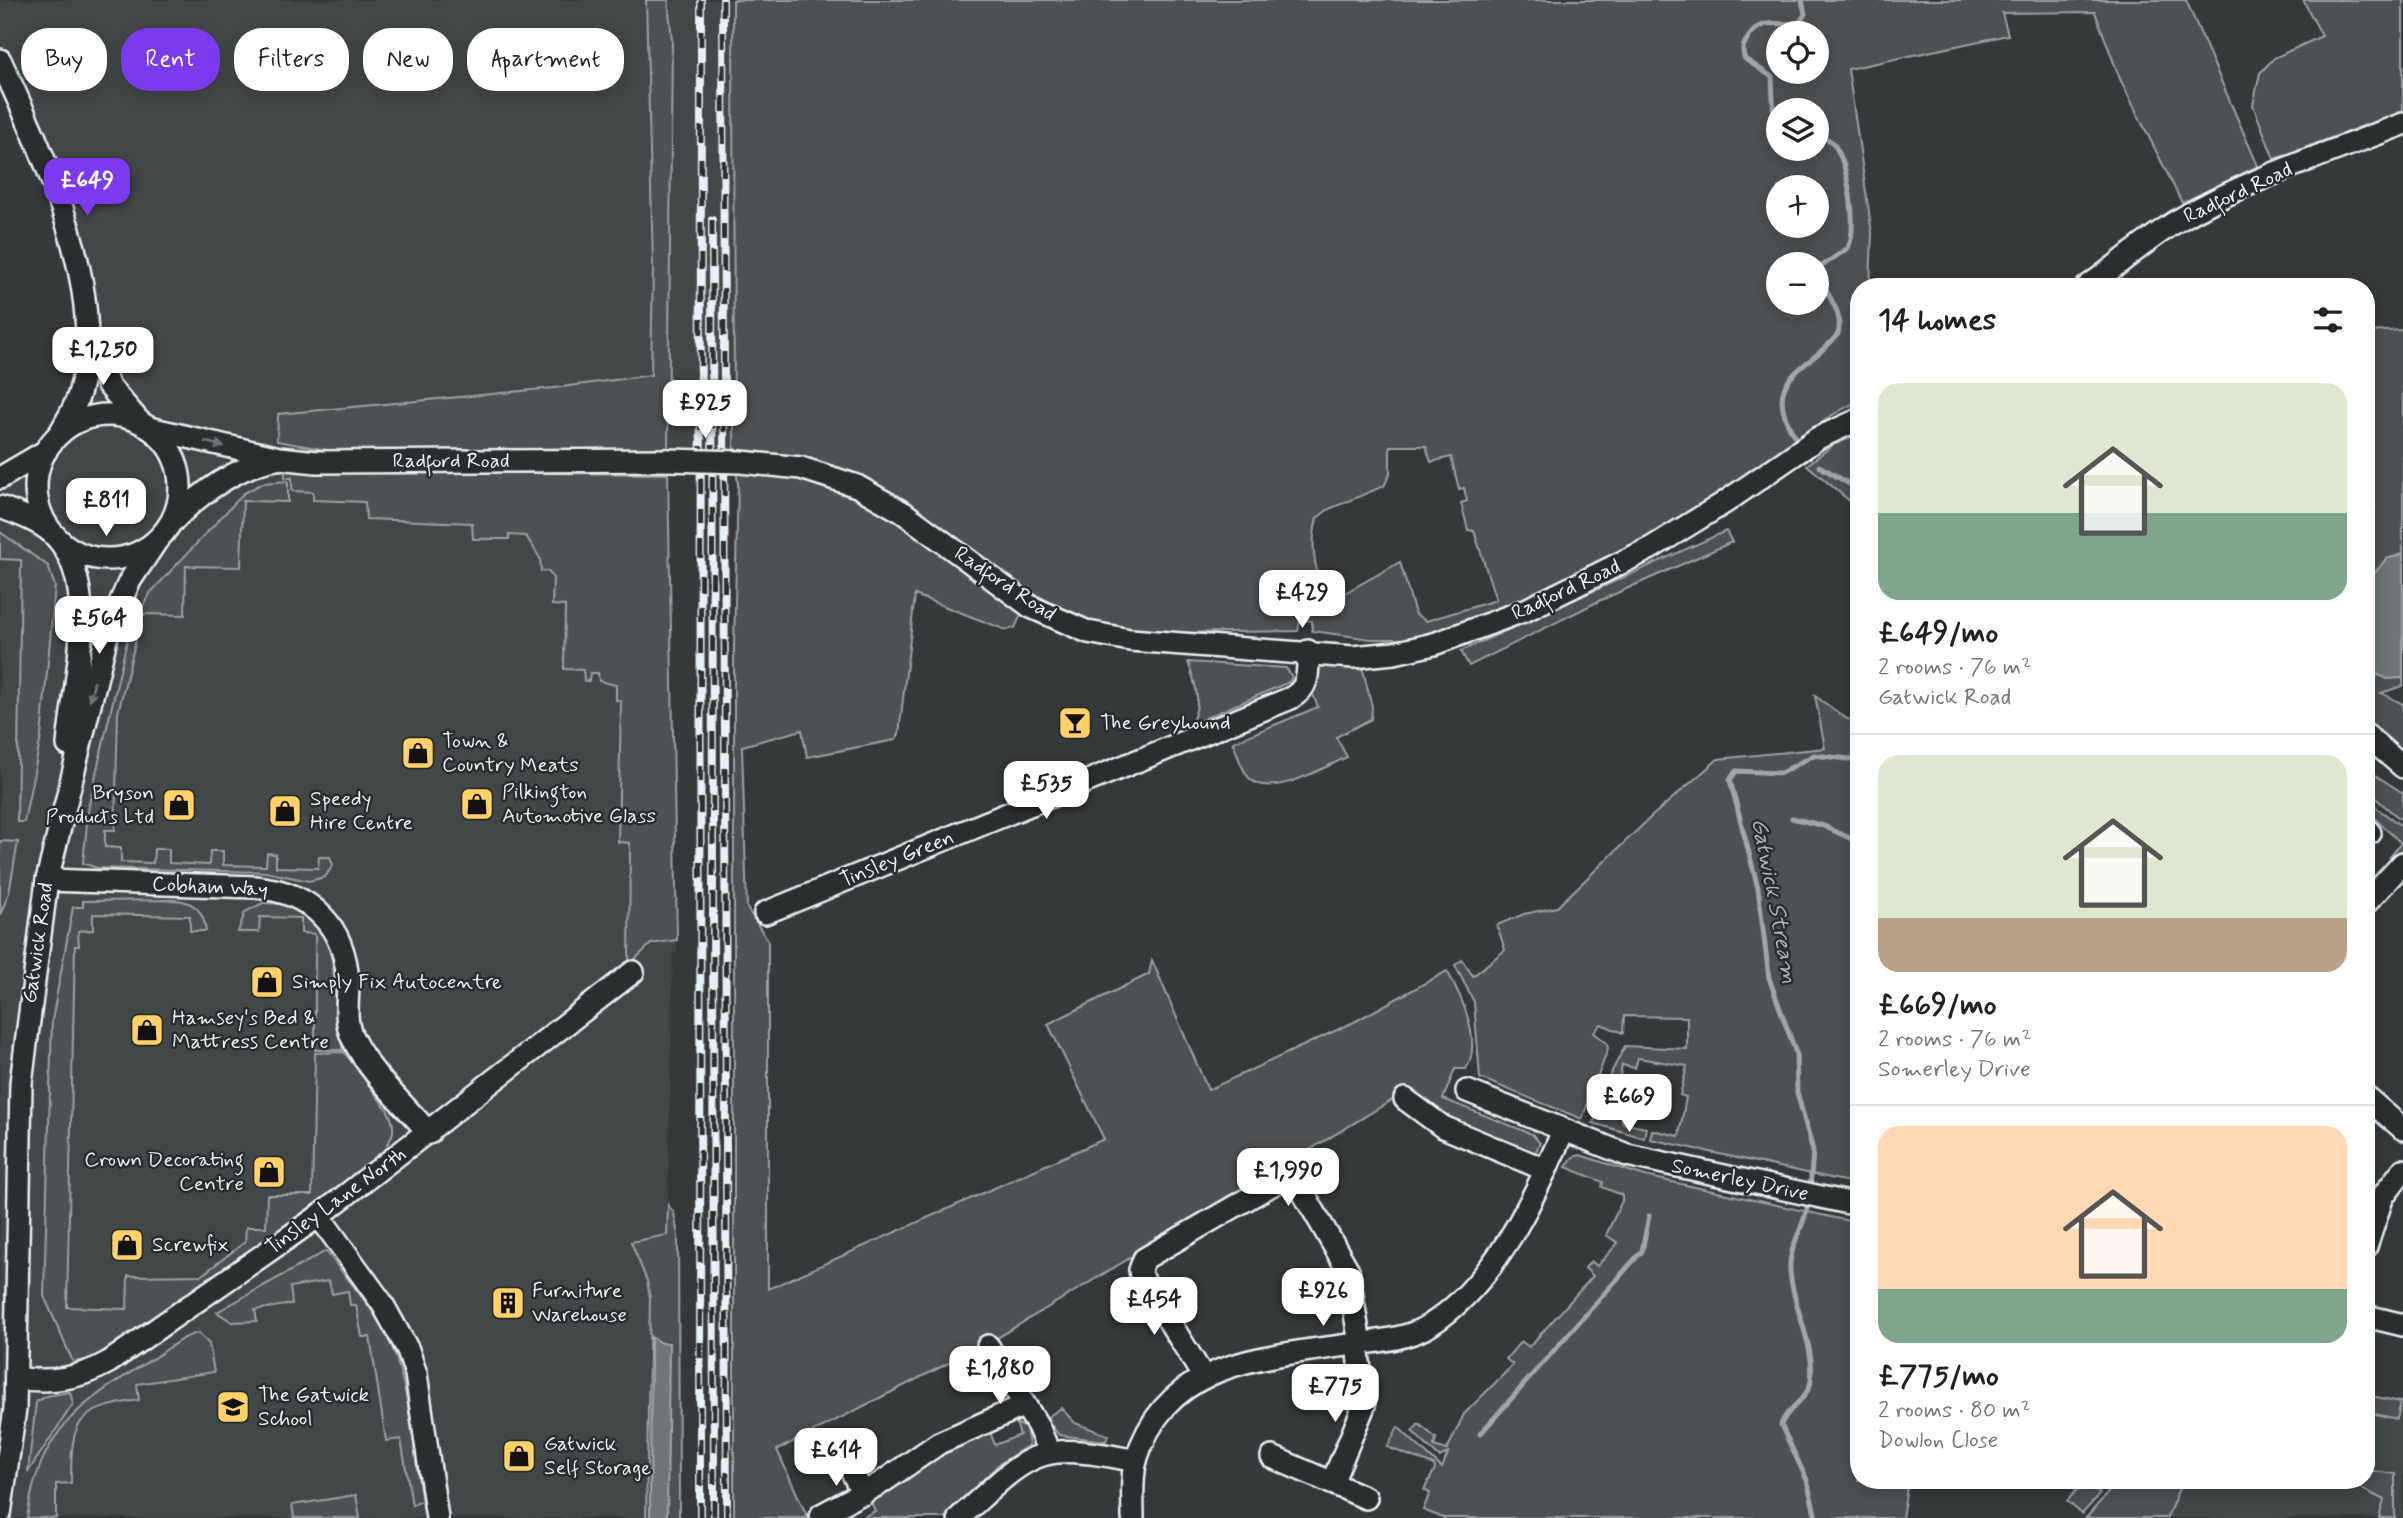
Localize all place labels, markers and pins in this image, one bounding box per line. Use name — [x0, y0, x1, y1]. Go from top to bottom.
pin: £649 — [46, 158, 128, 218]
pin: £1,250 — [46, 328, 160, 387]
pin: £925 — [664, 380, 746, 440]
pin: £811 — [65, 478, 147, 538]
pin: £429 — [1261, 570, 1343, 630]
pin: £564 — [58, 596, 140, 656]
bar icon: The Greyhound — [1056, 704, 1094, 742]
place label: The Greyhound — [1100, 709, 1230, 737]
place label: Town & Country Meats — [442, 727, 579, 779]
shop icon: Town & Country Meats — [399, 734, 437, 772]
pin: £535 — [1005, 762, 1087, 821]
place label: Pilkington Automotive Glass — [502, 778, 656, 830]
place label: Bryson Products Ltd — [45, 779, 154, 831]
place label: Speedy Hire Centre — [310, 785, 413, 837]
shop icon: Pilkington Automotive Glass — [458, 785, 496, 823]
shop icon: Bryson Products Ltd — [160, 786, 198, 824]
shop icon: Speedy Hire Centre — [266, 792, 304, 830]
shop icon: Simply Fix Autocentre — [248, 963, 286, 1001]
place label: Simply Fix Autocentre — [292, 968, 502, 996]
place label: Hamsey's Bed & Mattress Centre — [172, 1004, 329, 1056]
shop icon: Hamsey's Bed & Mattress Centre — [128, 1011, 166, 1049]
pin: £669 — [1588, 1074, 1670, 1134]
place label: Crown Decorating Centre — [84, 1146, 244, 1198]
pin: £1,990 — [1231, 1148, 1345, 1208]
shop icon: Crown Decorating Centre — [250, 1153, 288, 1191]
shop icon: Screwfix — [108, 1226, 146, 1264]
place label: Screwfix — [152, 1231, 229, 1259]
pin: £926 — [1282, 1268, 1364, 1328]
place label: Furniture Warehouse — [532, 1277, 627, 1329]
pin: £454 — [1113, 1278, 1195, 1337]
building icon: Furniture Warehouse — [489, 1284, 527, 1322]
pin: £1,880 — [943, 1346, 1057, 1406]
pin: £775 — [1294, 1364, 1376, 1424]
place label: The Gatwick School — [258, 1381, 370, 1433]
school or university icon: The Gatwick School — [214, 1388, 252, 1426]
pin: £614 — [795, 1428, 877, 1488]
place label: Gatwick Self Storage — [544, 1430, 651, 1482]
shop icon: Gatwick Self Storage — [500, 1437, 538, 1475]

